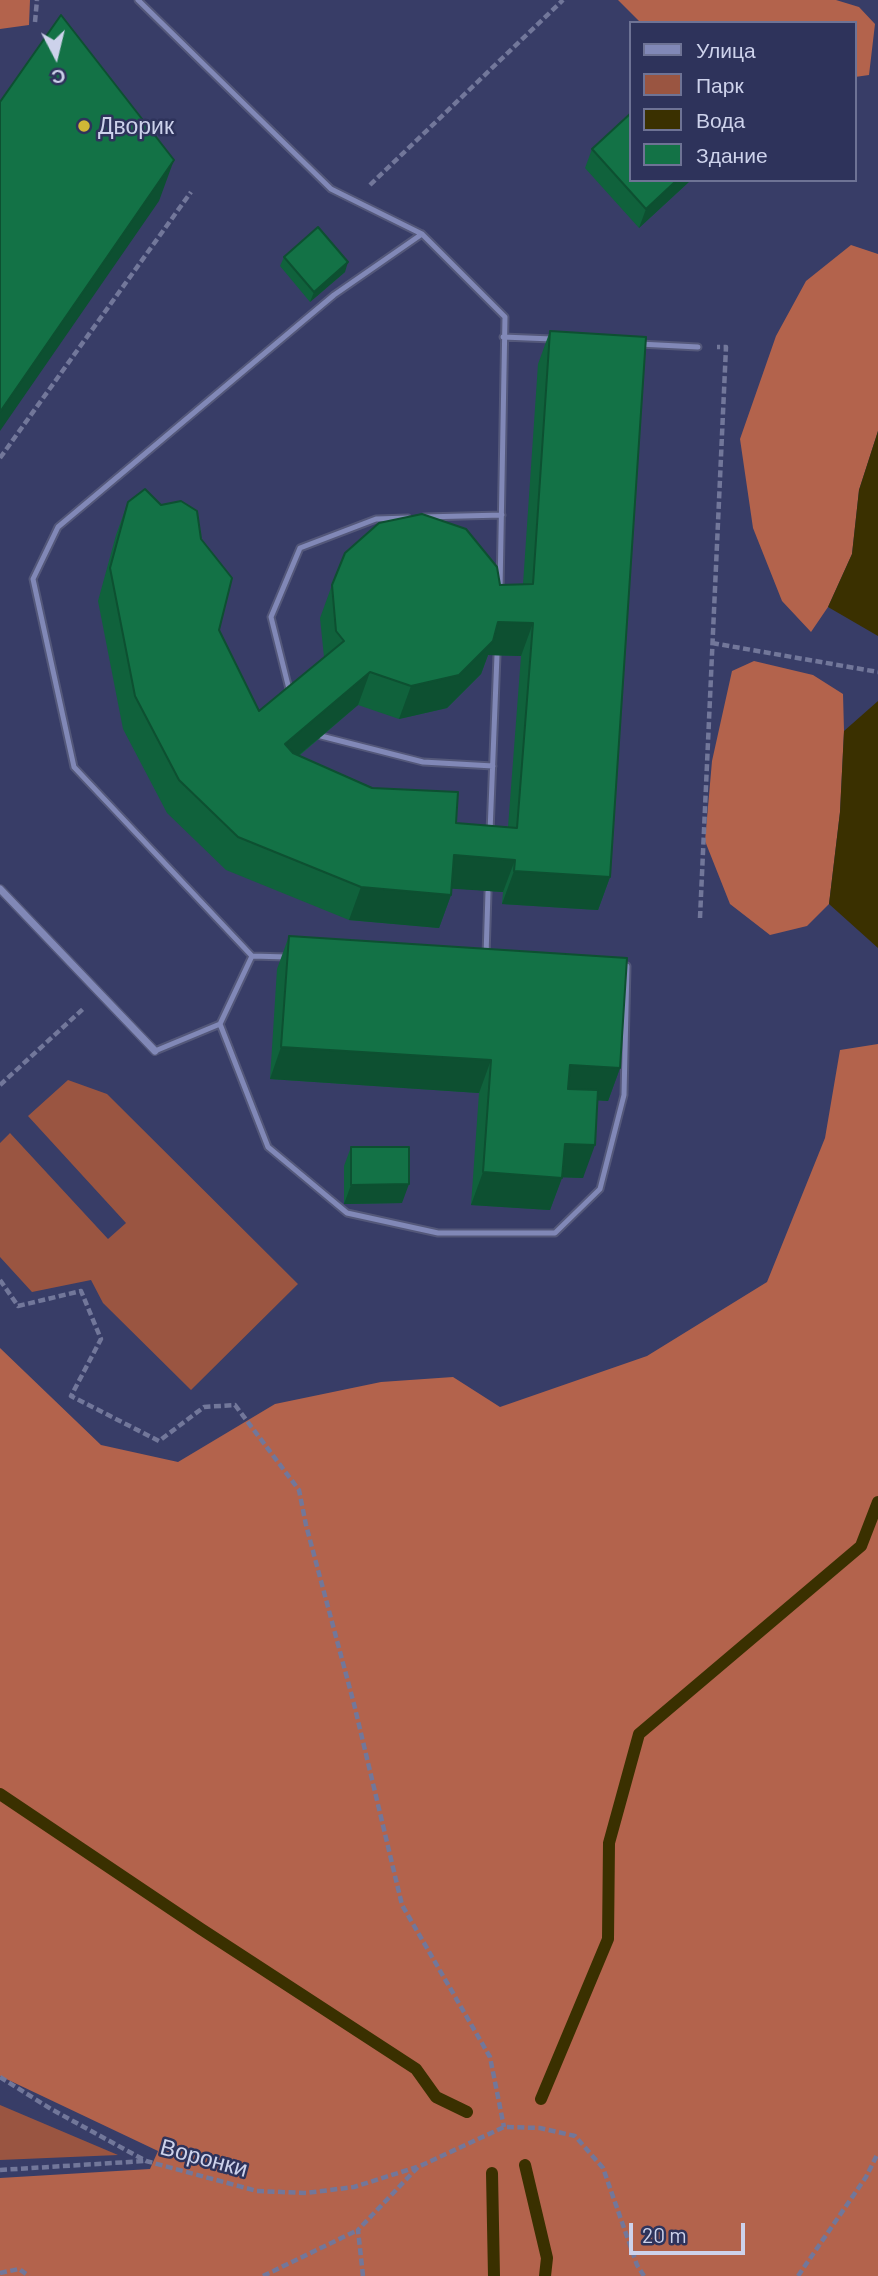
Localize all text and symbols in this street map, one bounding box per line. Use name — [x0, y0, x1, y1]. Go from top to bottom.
north arrow — [21, 21, 91, 91]
legend — [630, 21, 857, 182]
text: Улица — [696, 37, 756, 62]
text: С — [50, 65, 67, 90]
text: Парк — [696, 72, 744, 97]
text: Вода — [696, 107, 745, 132]
place label: Дворик — [98, 112, 174, 140]
marker: Дворик — [76, 118, 92, 134]
text: Здание — [696, 142, 768, 167]
street label: Воронки — [157, 2133, 251, 2183]
scale bar — [633, 2210, 748, 2254]
text: 20 m — [642, 2222, 687, 2247]

